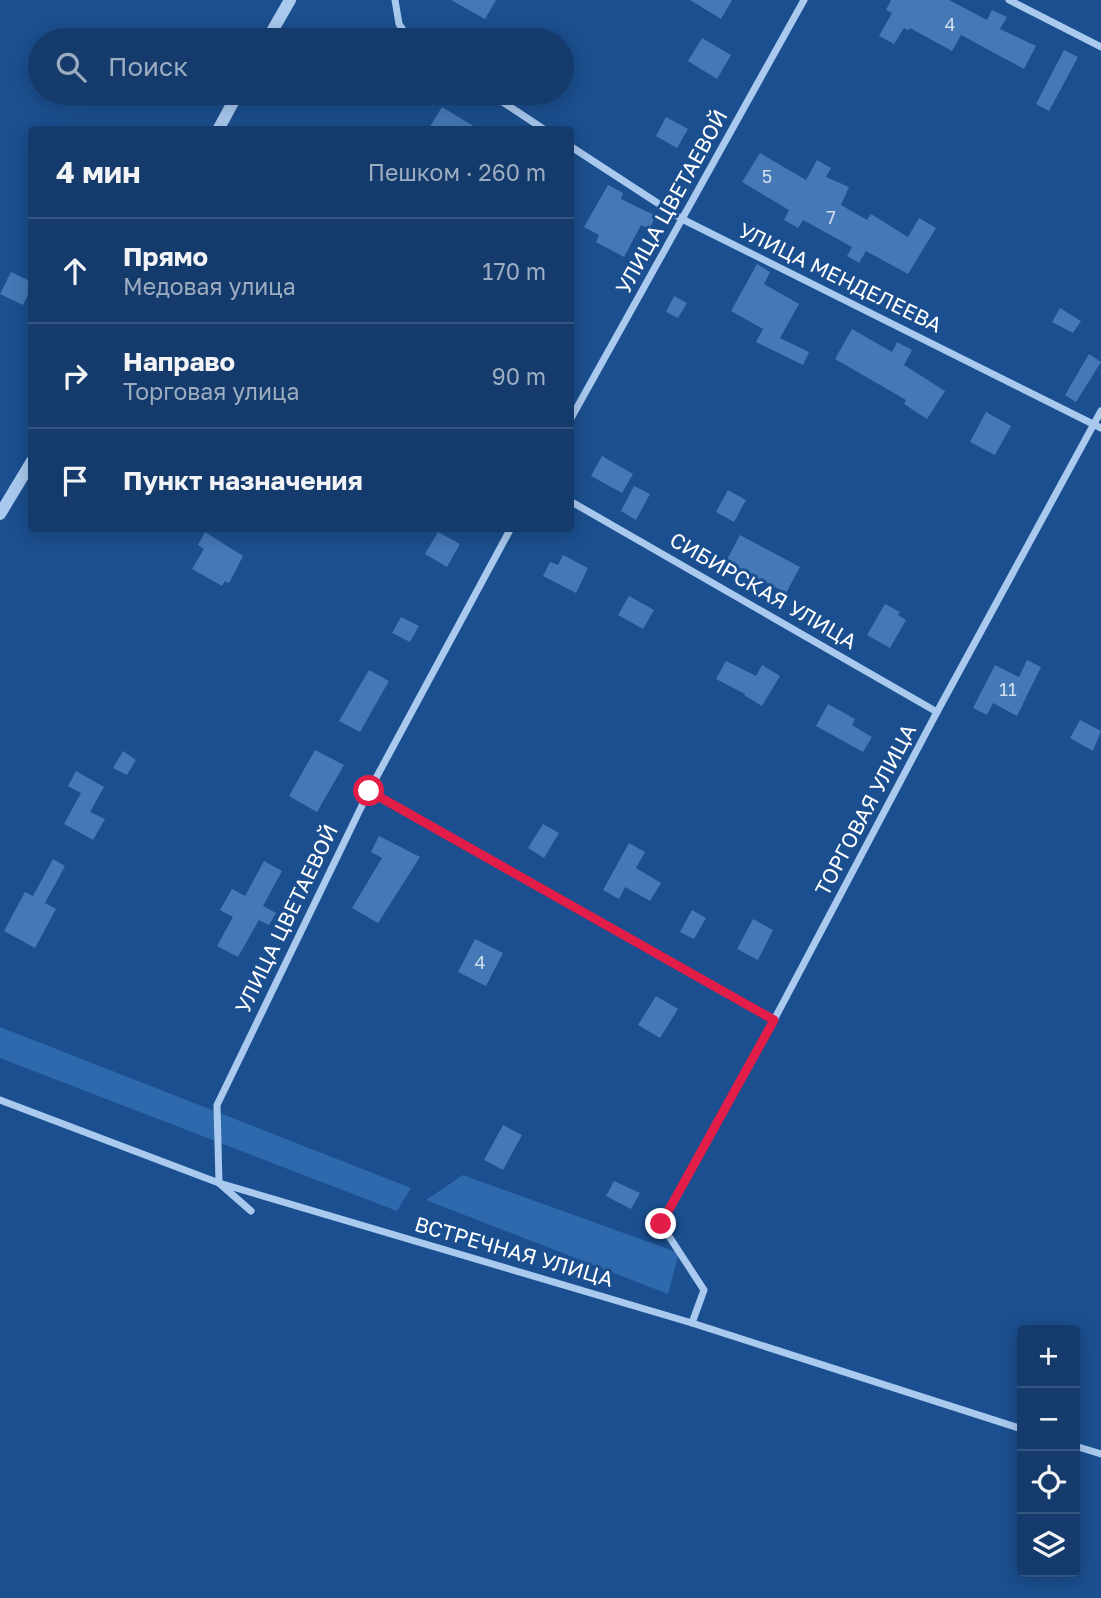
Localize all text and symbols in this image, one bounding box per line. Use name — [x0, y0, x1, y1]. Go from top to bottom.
house number: 4 — [945, 13, 956, 35]
search box — [28, 28, 574, 105]
icon: search — [52, 48, 90, 86]
text: Поиск — [108, 51, 188, 82]
street label: УЛИЦА ЦВЕТАЕВОЙ — [610, 105, 733, 298]
text: 4 мин — [56, 154, 140, 190]
text: Пешком · 260 m — [368, 158, 546, 186]
house number: 5 — [762, 165, 772, 187]
house number: 7 — [826, 206, 836, 228]
street label: УЛИЦА МЕНДЕЛЕЕВА — [734, 217, 946, 338]
text: Прямо — [123, 241, 208, 272]
icon: ahead — [56, 252, 94, 290]
text: 170 m — [482, 257, 546, 285]
text: Медовая улица — [123, 272, 296, 300]
text: Направо — [123, 346, 235, 377]
icon: right — [56, 357, 94, 395]
text: 90 m — [492, 362, 546, 390]
text: Торговая улица — [123, 377, 300, 405]
icon: arrive — [56, 462, 94, 500]
text: Пункт назначения — [123, 465, 363, 496]
street label: СИБИРСКАЯ УЛИЦА — [665, 526, 862, 654]
house number: 11 — [999, 678, 1017, 700]
street label: ТОРГОВАЯ УЛИЦА — [809, 719, 921, 900]
route start — [353, 775, 384, 806]
street label: УЛИЦА ЦВЕТАЕВОЙ — [229, 820, 343, 1017]
house number: 4 — [475, 951, 486, 973]
route end — [645, 1208, 676, 1239]
street label: ВСТРЕЧНАЯ УЛИЦА — [412, 1210, 617, 1292]
map controls — [1017, 1325, 1080, 1577]
button: + — [1017, 1325, 1080, 1388]
button: − — [1017, 1388, 1080, 1451]
button: locate — [1017, 1451, 1080, 1514]
button: layers — [1017, 1514, 1080, 1577]

